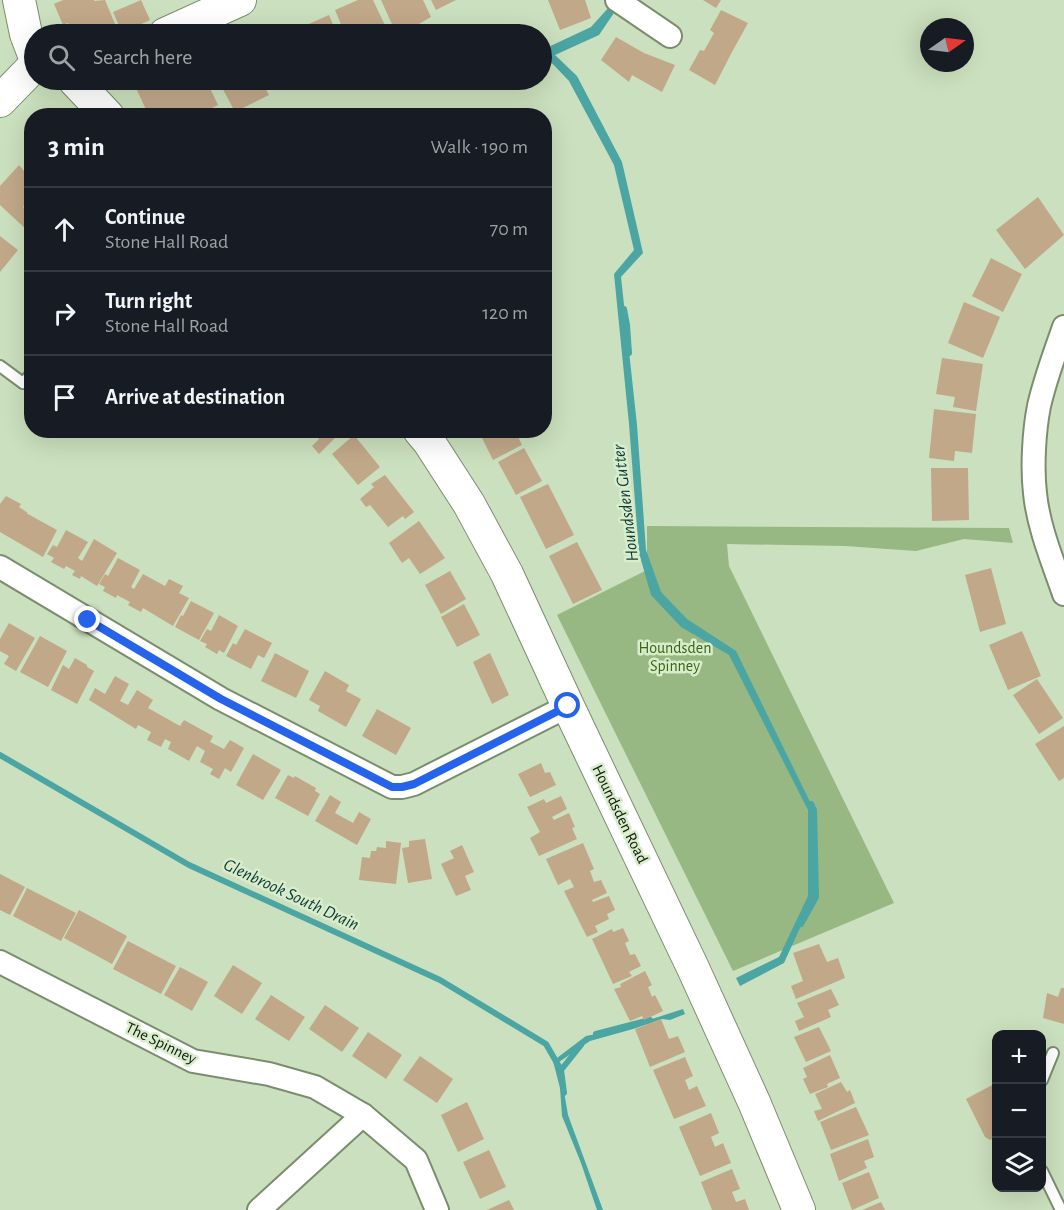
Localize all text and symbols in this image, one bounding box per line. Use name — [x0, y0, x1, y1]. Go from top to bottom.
north arrow — [920, 18, 974, 72]
search box — [24, 24, 552, 90]
icon: search — [45, 41, 78, 74]
text: Search here — [93, 46, 192, 68]
text: 3 min — [48, 134, 105, 160]
text: Walk · 190 m — [431, 137, 528, 157]
text: Continue — [105, 206, 185, 228]
icon: ahead — [48, 213, 81, 246]
text: 70 m — [490, 219, 528, 239]
text: Stone Hall Road — [105, 232, 228, 252]
text: Turn right — [105, 290, 192, 312]
icon: right — [48, 297, 81, 330]
text: 120 m — [482, 303, 528, 323]
text: Stone Hall Road — [105, 316, 228, 336]
icon: arrive — [48, 381, 81, 414]
text: Arrive at destination — [105, 386, 285, 408]
water label: Houndsden Gutter — [610, 442, 642, 563]
route end — [74, 606, 100, 632]
park label: Houndsden Spinney — [639, 640, 711, 675]
route start — [554, 692, 580, 718]
street label: Houndsden Road — [589, 762, 651, 866]
water label: Glenbrook South Drain — [220, 856, 362, 934]
street label: The Spinney — [123, 1019, 199, 1068]
map controls — [992, 1030, 1046, 1192]
button: + — [992, 1030, 1046, 1084]
button: − — [992, 1084, 1046, 1138]
button: layers — [992, 1138, 1046, 1192]

